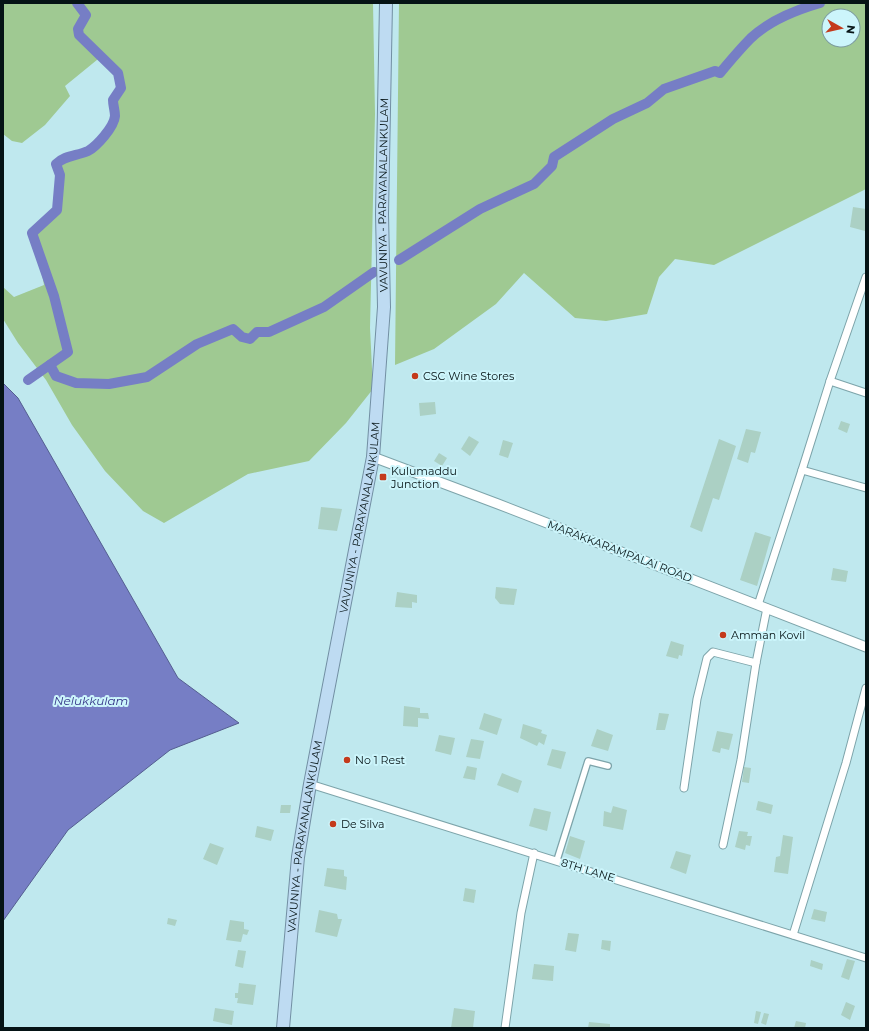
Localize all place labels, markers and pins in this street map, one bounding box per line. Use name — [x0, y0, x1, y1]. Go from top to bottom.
place label: CSC Wine Stores — [423, 369, 515, 383]
marker: CSC Wine Stores — [410, 371, 420, 381]
place label: Kulumaddu Junction — [390, 464, 457, 491]
marker: Kulumaddu Junction — [378, 472, 388, 482]
place label: Amman Kovil — [731, 628, 805, 642]
marker: Amman Kovil — [718, 630, 728, 640]
place label: No 1 Rest — [355, 753, 406, 767]
marker: No 1 Rest — [342, 755, 352, 765]
place label: De Silva — [341, 817, 385, 831]
marker: De Silva — [328, 819, 338, 829]

